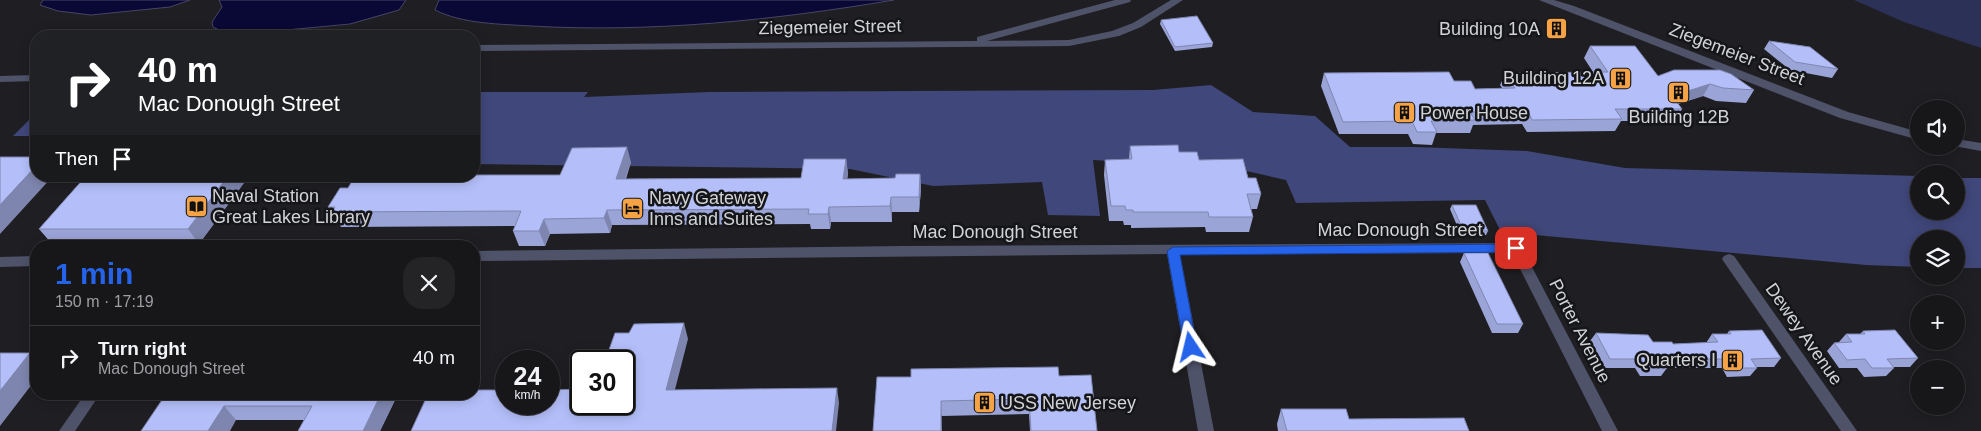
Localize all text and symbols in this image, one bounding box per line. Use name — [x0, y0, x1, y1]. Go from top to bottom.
street label: Ziegemeier Street — [758, 16, 902, 38]
building icon: Building 10A — [1544, 17, 1568, 41]
place label: Building 10A — [1439, 19, 1540, 39]
street label: Ziegemeier Street — [1667, 19, 1807, 89]
icon: right — [55, 50, 120, 115]
text: 40 m — [138, 50, 218, 89]
building icon: Building 12A — [1608, 66, 1632, 90]
place label: Building 12A — [1503, 68, 1604, 88]
building icon: Building 12B — [1667, 80, 1691, 104]
text: Mac Donough Street — [138, 91, 340, 116]
map controls — [1910, 100, 1965, 415]
button: sound — [1910, 100, 1965, 155]
building icon: Power House — [1392, 101, 1416, 125]
place label: Power House — [1420, 103, 1528, 123]
place label: Building 12B — [1628, 107, 1730, 127]
icon: arrive — [108, 145, 136, 173]
text: Then — [55, 148, 98, 169]
button: search — [1910, 165, 1965, 220]
place label: Naval Station Great Lakes Library — [212, 186, 370, 227]
place label: Navy Gateway Inns and Suites — [649, 188, 773, 229]
library icon: Naval Station Great Lakes Library — [184, 194, 208, 218]
hotel icon: Navy Gateway Inns and Suites — [621, 196, 645, 220]
street label: Mac Donough Street — [1317, 220, 1483, 240]
street label: Mac Donough Street — [912, 222, 1078, 242]
pin — [1495, 227, 1537, 269]
button: layers — [1910, 230, 1965, 285]
icon: arrive — [1502, 234, 1530, 262]
text: 1 min — [55, 257, 133, 290]
button: close — [403, 257, 455, 309]
street label: Porter Avenue — [1545, 276, 1615, 386]
street label: Dewey Avenue — [1761, 279, 1847, 389]
text: 150 m · 17:19 — [55, 293, 154, 310]
button: + — [1910, 295, 1965, 350]
position arrow — [1164, 320, 1216, 372]
text: Turn right — [98, 338, 186, 359]
icon: right — [55, 344, 83, 372]
text: 40 m — [413, 347, 455, 368]
building icon: Quarters I — [1720, 348, 1744, 372]
speed limit sign: 30 — [570, 350, 635, 415]
place label: Quarters I — [1636, 350, 1716, 370]
text: Mac Donough Street — [98, 360, 245, 377]
button: − — [1910, 360, 1965, 415]
text: 24 — [514, 362, 541, 390]
text: km/h — [514, 388, 541, 402]
building icon: USS New Jersey — [972, 391, 996, 415]
place label: USS New Jersey — [1000, 393, 1136, 413]

